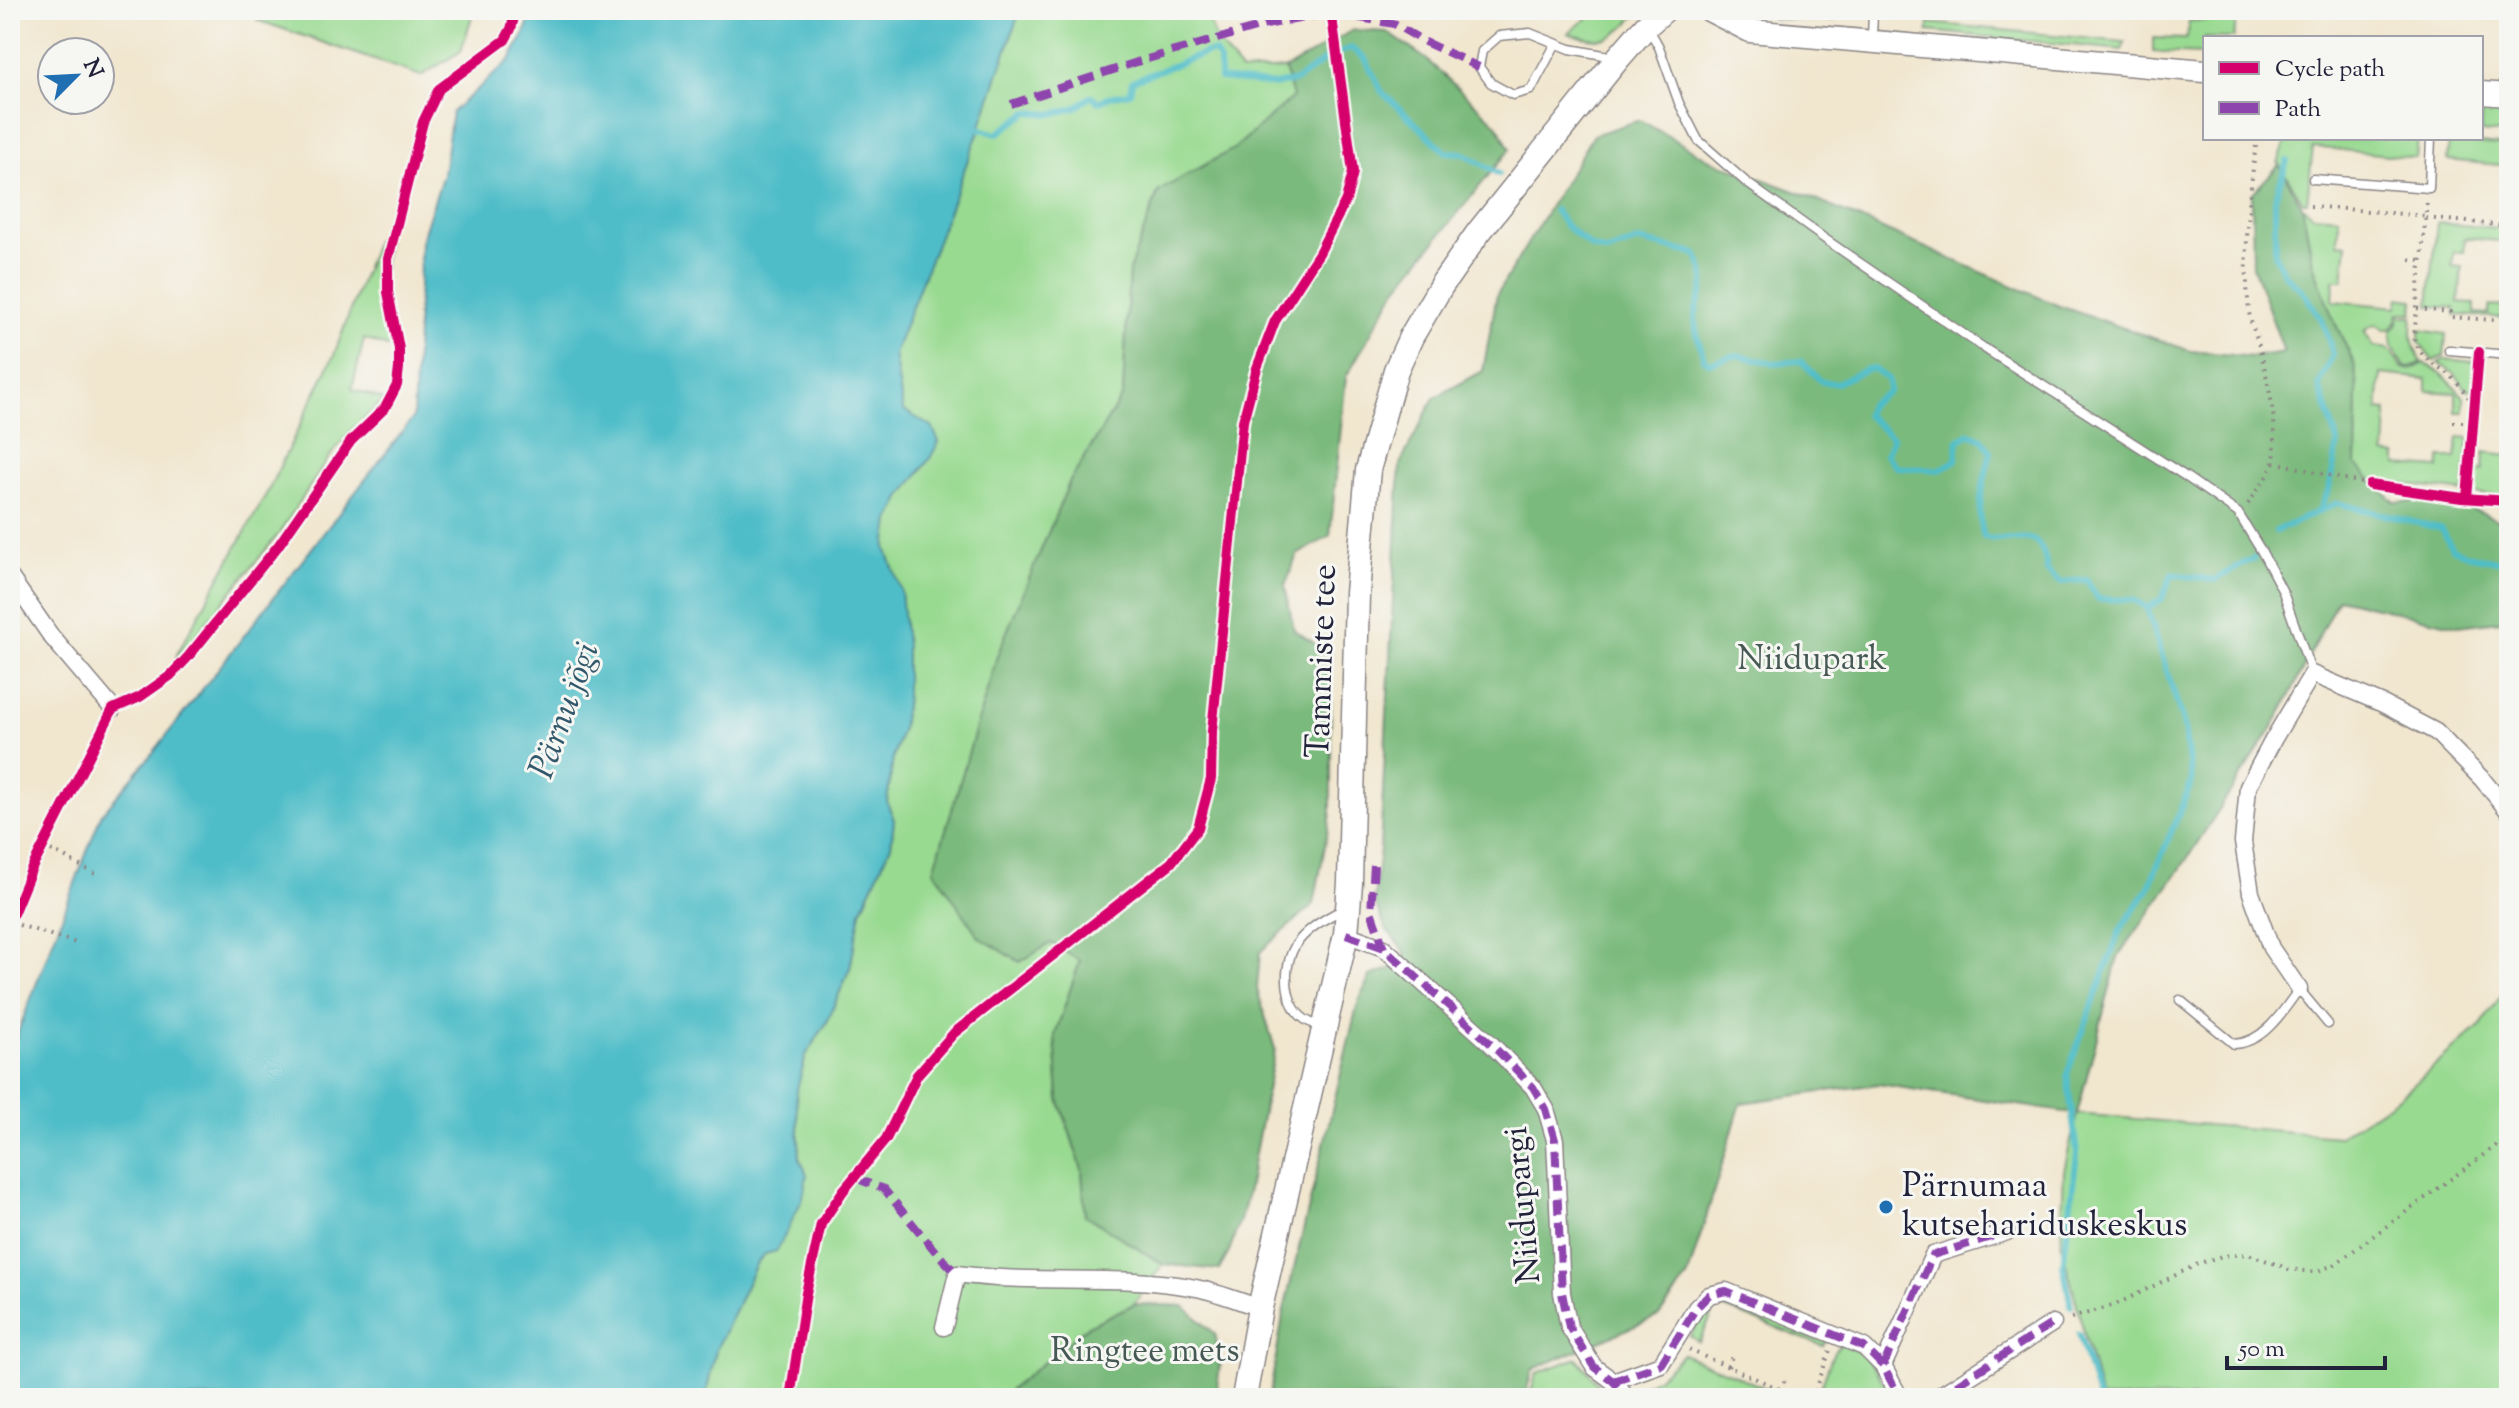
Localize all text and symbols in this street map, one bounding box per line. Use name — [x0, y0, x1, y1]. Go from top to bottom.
north arrow — [36, 36, 116, 116]
legend — [2203, 36, 2483, 140]
text: Cycle path — [2275, 53, 2385, 87]
text: N — [73, 55, 110, 84]
text: Path — [2275, 93, 2321, 127]
street label: Tammiste tee — [1295, 563, 1351, 759]
water label: Pärnu jõgi — [517, 636, 615, 786]
park label: Niidupark — [1737, 636, 1887, 685]
street label: Niidupargi — [1493, 1124, 1555, 1286]
place label: Pärnumaa kutsehariduskeskus — [1902, 1163, 2187, 1251]
marker: Pärnumaa kutsehariduskeskus — [1877, 1198, 1895, 1216]
scale bar — [2227, 1320, 2385, 1370]
park label: Ringtee mets — [1050, 1328, 1240, 1377]
text: 50 m — [2237, 1333, 2285, 1367]

